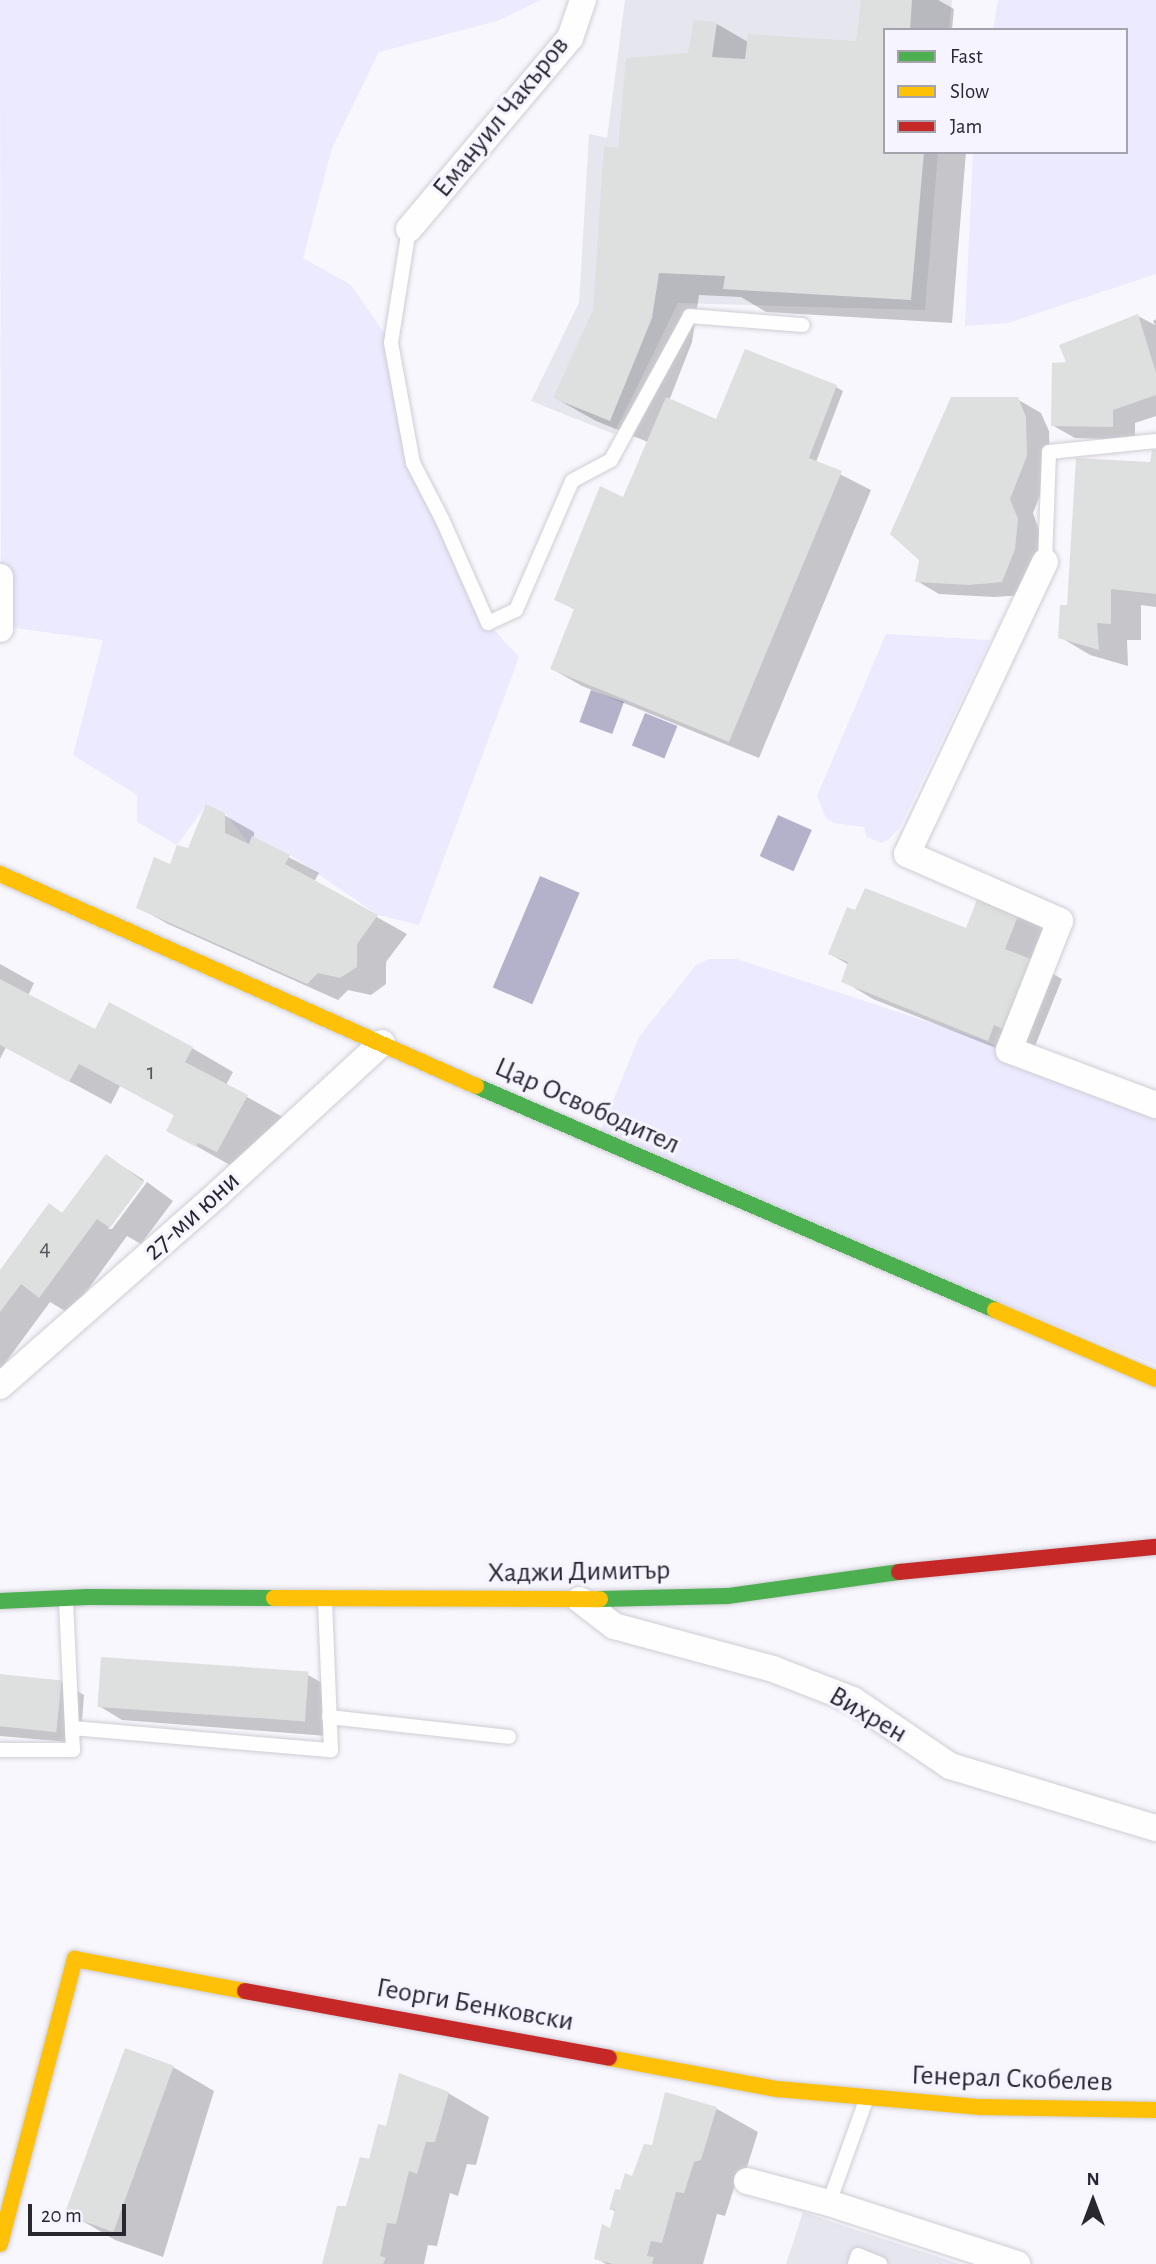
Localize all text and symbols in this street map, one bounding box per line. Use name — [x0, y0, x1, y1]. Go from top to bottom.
legend — [883, 28, 1128, 154]
street label: Емануил Чакъров — [426, 29, 576, 205]
text: Fast — [950, 46, 983, 67]
text: Slow — [950, 81, 989, 102]
text: Jam — [950, 116, 982, 137]
street label: Цар Освободител — [489, 1050, 685, 1162]
house number: 1 — [147, 1059, 155, 1087]
street label: 27-ми юни — [137, 1164, 247, 1268]
house number: 4 — [39, 1235, 51, 1263]
street label: Хаджи Димитър — [487, 1554, 671, 1590]
street label: Вихрен — [823, 1679, 913, 1751]
street label: Георги Бенковски — [374, 1971, 576, 2039]
street label: Генерал Скобелев — [911, 2059, 1113, 2099]
north arrow — [1058, 2166, 1128, 2236]
text: N — [1086, 2170, 1100, 2189]
scale bar — [32, 2190, 130, 2234]
text: 20 m — [41, 2205, 82, 2226]

